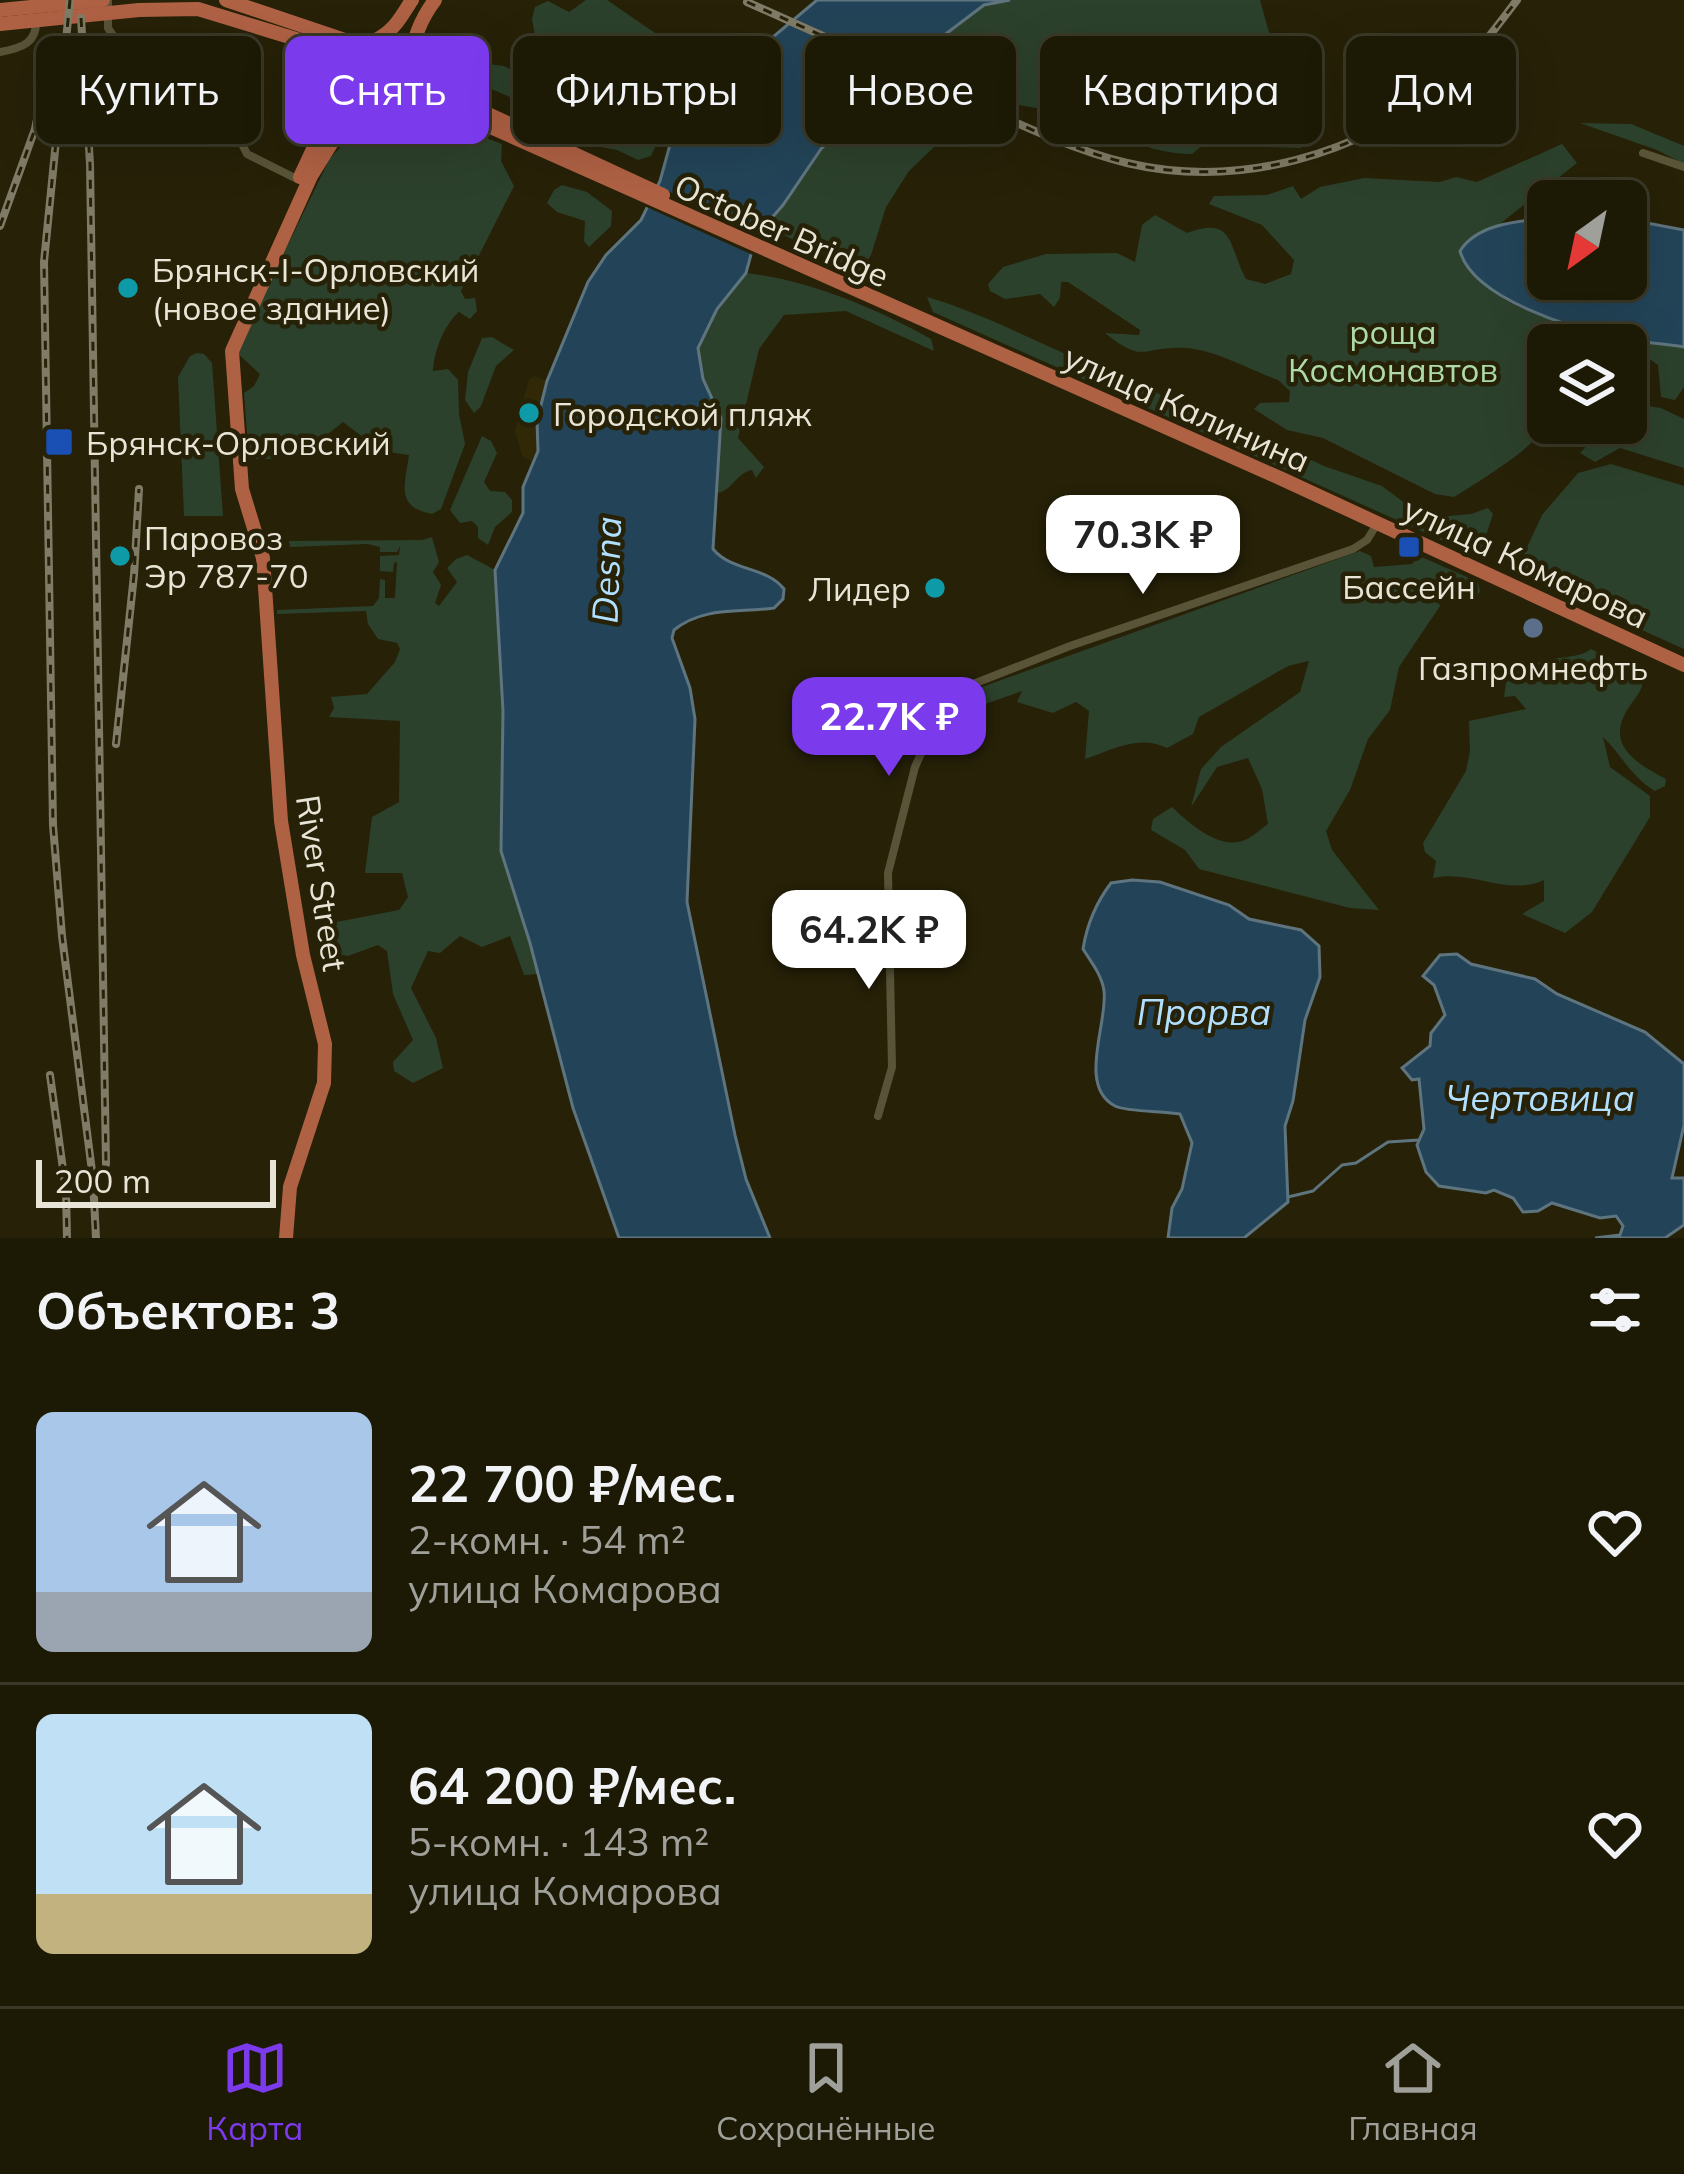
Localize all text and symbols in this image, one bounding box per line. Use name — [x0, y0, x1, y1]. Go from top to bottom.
chip: Купить — [36, 36, 261, 144]
chip: Снять — [285, 36, 489, 144]
chip: Фильтры — [513, 36, 781, 144]
chip: Новое — [805, 36, 1016, 144]
chip: Квартира — [1040, 36, 1322, 144]
chip: Дом — [1346, 36, 1516, 144]
street label: October Bridge — [668, 164, 896, 296]
north arrow — [1527, 180, 1647, 300]
map controls — [1527, 180, 1647, 444]
place label: Брянск-I-Орловский (новое здание) — [152, 249, 479, 328]
marker: Брянск-I-Орловский (новое здание) — [115, 275, 141, 301]
park label: роща Космонавтов — [1288, 311, 1498, 390]
button: layers — [1527, 324, 1647, 444]
street label: улица Калинина — [1058, 335, 1316, 481]
place label: Городской пляж — [553, 393, 812, 434]
marker: Городской пляж — [516, 400, 542, 426]
place label: Брянск-Орловский — [86, 422, 391, 463]
marker: Брянск-Орловский — [43, 426, 75, 458]
street label: улица Комарова — [1397, 487, 1655, 637]
pin: 70.3K ₽ — [1032, 495, 1254, 597]
text: 70.3K ₽ — [1073, 509, 1213, 558]
water label: Desna — [582, 516, 630, 624]
place label: Паровоз Эр 787-70 — [144, 517, 309, 596]
marker: Бассейн — [1396, 534, 1422, 560]
marker: Паровоз Эр 787-70 — [107, 543, 133, 569]
place label: Бассейн — [1342, 566, 1476, 607]
place label: Лидер — [808, 568, 911, 609]
marker: Лидер — [922, 575, 948, 601]
marker: Газпромнефть — [1520, 615, 1546, 641]
place label: Газпромнефть — [1418, 647, 1648, 688]
pin: 22.7K ₽ — [778, 677, 1000, 779]
text: 22.7K ₽ — [819, 691, 959, 740]
street label: River Street — [288, 792, 356, 974]
pin: 64.2K ₽ — [758, 890, 980, 992]
text: 64.2K ₽ — [799, 904, 939, 953]
water label: Прорва — [1137, 989, 1271, 1034]
water label: Чертовица — [1445, 1075, 1635, 1120]
scale bar — [36, 1154, 276, 1207]
text: 200 m — [54, 1160, 151, 1201]
icon: filters — [1582, 1277, 1648, 1343]
text: Объектов: 3 — [36, 1278, 340, 1342]
text: 22 700 ₽/мес. — [408, 1451, 736, 1515]
icon: home — [132, 1460, 276, 1604]
icon: heart — [1582, 1499, 1648, 1565]
text: 2-комн. · 54 m² — [408, 1515, 686, 1564]
text: улица Комарова — [408, 1564, 722, 1613]
text: 64 200 ₽/мес. — [408, 1753, 736, 1817]
icon: home — [132, 1762, 276, 1906]
icon: heart — [1582, 1801, 1648, 1867]
text: 5-комн. · 143 m² — [408, 1817, 709, 1866]
text: улица Комарова — [408, 1866, 722, 1915]
tab: Карта — [206, 2035, 303, 2148]
tab: Сохранённые — [716, 2035, 936, 2148]
tab: Главная — [1348, 2035, 1478, 2148]

